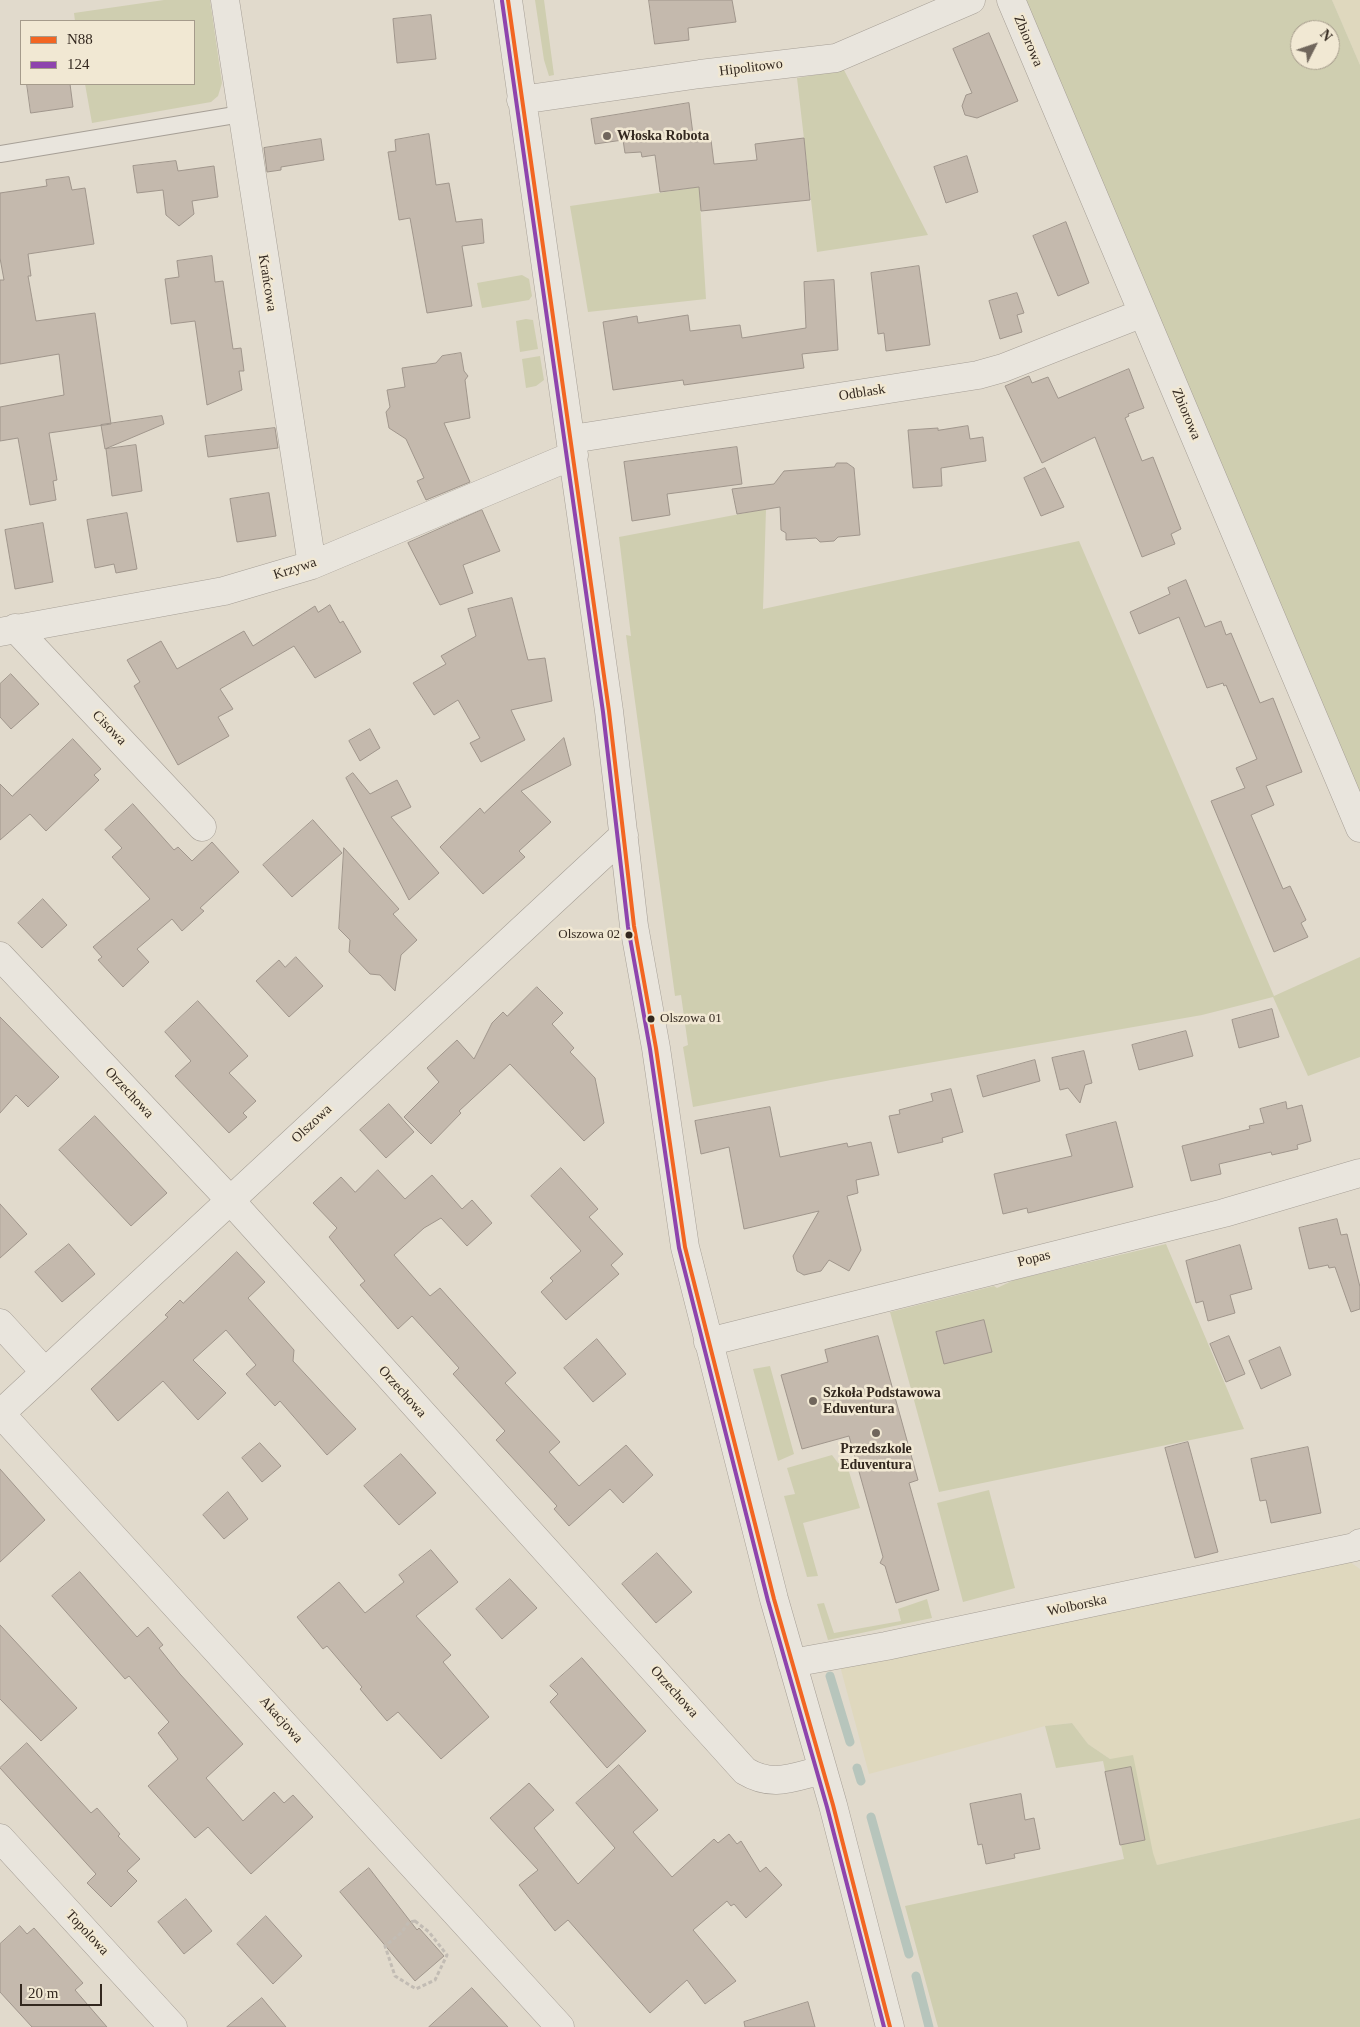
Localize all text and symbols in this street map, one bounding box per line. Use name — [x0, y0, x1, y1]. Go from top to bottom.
street label: Zbiorowa — [1010, 13, 1046, 69]
legend — [20, 20, 195, 85]
north arrow — [1290, 20, 1340, 70]
text: N — [1317, 27, 1335, 44]
text: N88 — [67, 31, 93, 47]
text: 124 — [67, 56, 90, 72]
street label: Hipolitowo — [718, 56, 784, 80]
place label: Włoska Robota — [617, 128, 709, 144]
marker: Włoska Robota — [601, 130, 613, 142]
street label: Krańcowa — [254, 253, 280, 313]
street label: Odblask — [838, 381, 886, 405]
street label: Zbiorowa — [1168, 386, 1204, 442]
street label: Krzywa — [271, 554, 319, 584]
street label: Cisowa — [88, 707, 130, 749]
place label: Olszowa 02 — [558, 927, 620, 943]
marker: Olszowa 02 — [624, 930, 634, 940]
place label: Olszowa 01 — [660, 1011, 722, 1027]
marker: Olszowa 01 — [646, 1014, 656, 1024]
street label: Orzechowa — [101, 1064, 157, 1122]
street label: Olszowa — [288, 1101, 336, 1147]
street label: Popas — [1016, 1247, 1052, 1271]
street label: Orzechowa — [374, 1363, 430, 1421]
place label: Szkoła Podstawowa Eduventura — [823, 1385, 941, 1418]
marker: Szkoła Podstawowa Eduventura — [807, 1395, 819, 1407]
marker: Przedszkole Eduventura — [870, 1427, 882, 1439]
place label: Przedszkole Eduventura — [840, 1441, 912, 1474]
street label: Wolborska — [1046, 1592, 1108, 1620]
street label: Orzechowa — [646, 1663, 702, 1721]
street label: Akacjowa — [256, 1693, 306, 1747]
street label: Topolowa — [62, 1907, 112, 1959]
scale bar — [22, 1974, 105, 2006]
text: 20 m — [28, 1985, 58, 2001]

